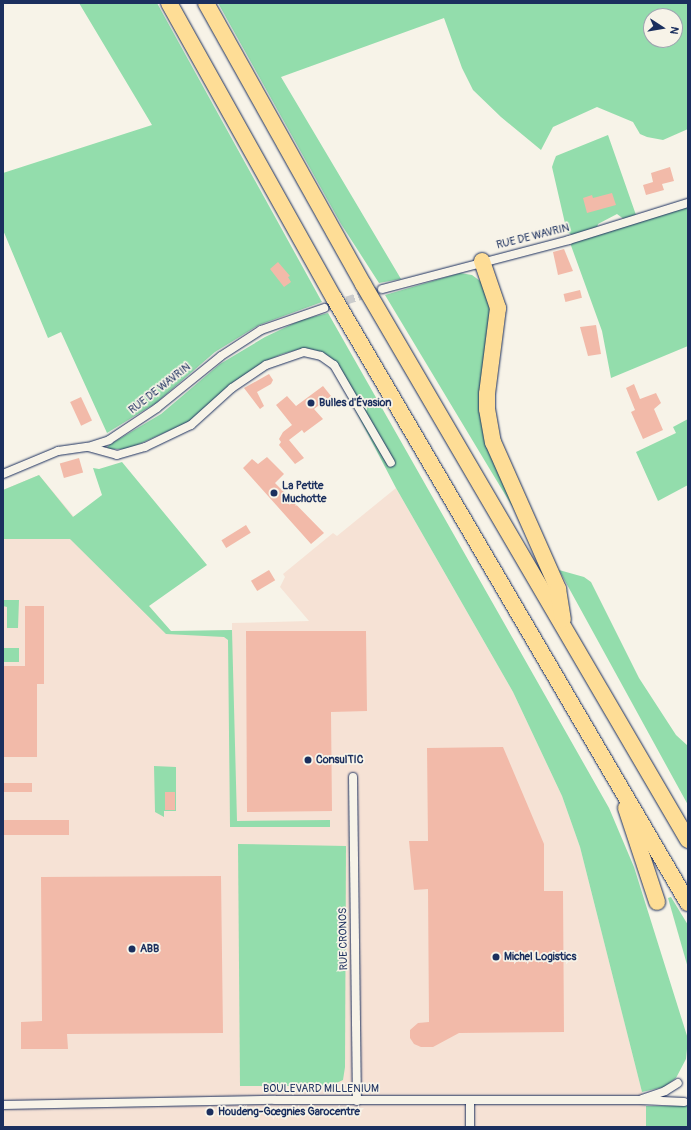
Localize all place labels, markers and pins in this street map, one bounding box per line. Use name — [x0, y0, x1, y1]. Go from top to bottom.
place label: Bulles d'Évasion — [319, 396, 391, 410]
marker: Bulles d'Évasion — [306, 398, 316, 408]
place label: La Petite Muchotte — [282, 480, 326, 506]
marker: La Petite Muchotte — [269, 488, 279, 498]
place label: ConsulTIC — [316, 753, 363, 767]
marker: ConsulTIC — [303, 755, 313, 765]
place label: ABB — [140, 942, 159, 956]
marker: ABB — [127, 944, 137, 954]
place label: Michel Logistics — [504, 950, 576, 964]
marker: Michel Logistics — [491, 952, 501, 962]
place label: Houdeng-Gœgnies Garocentre — [218, 1105, 360, 1119]
marker: Houdeng-Gœgnies Garocentre — [205, 1107, 215, 1117]

